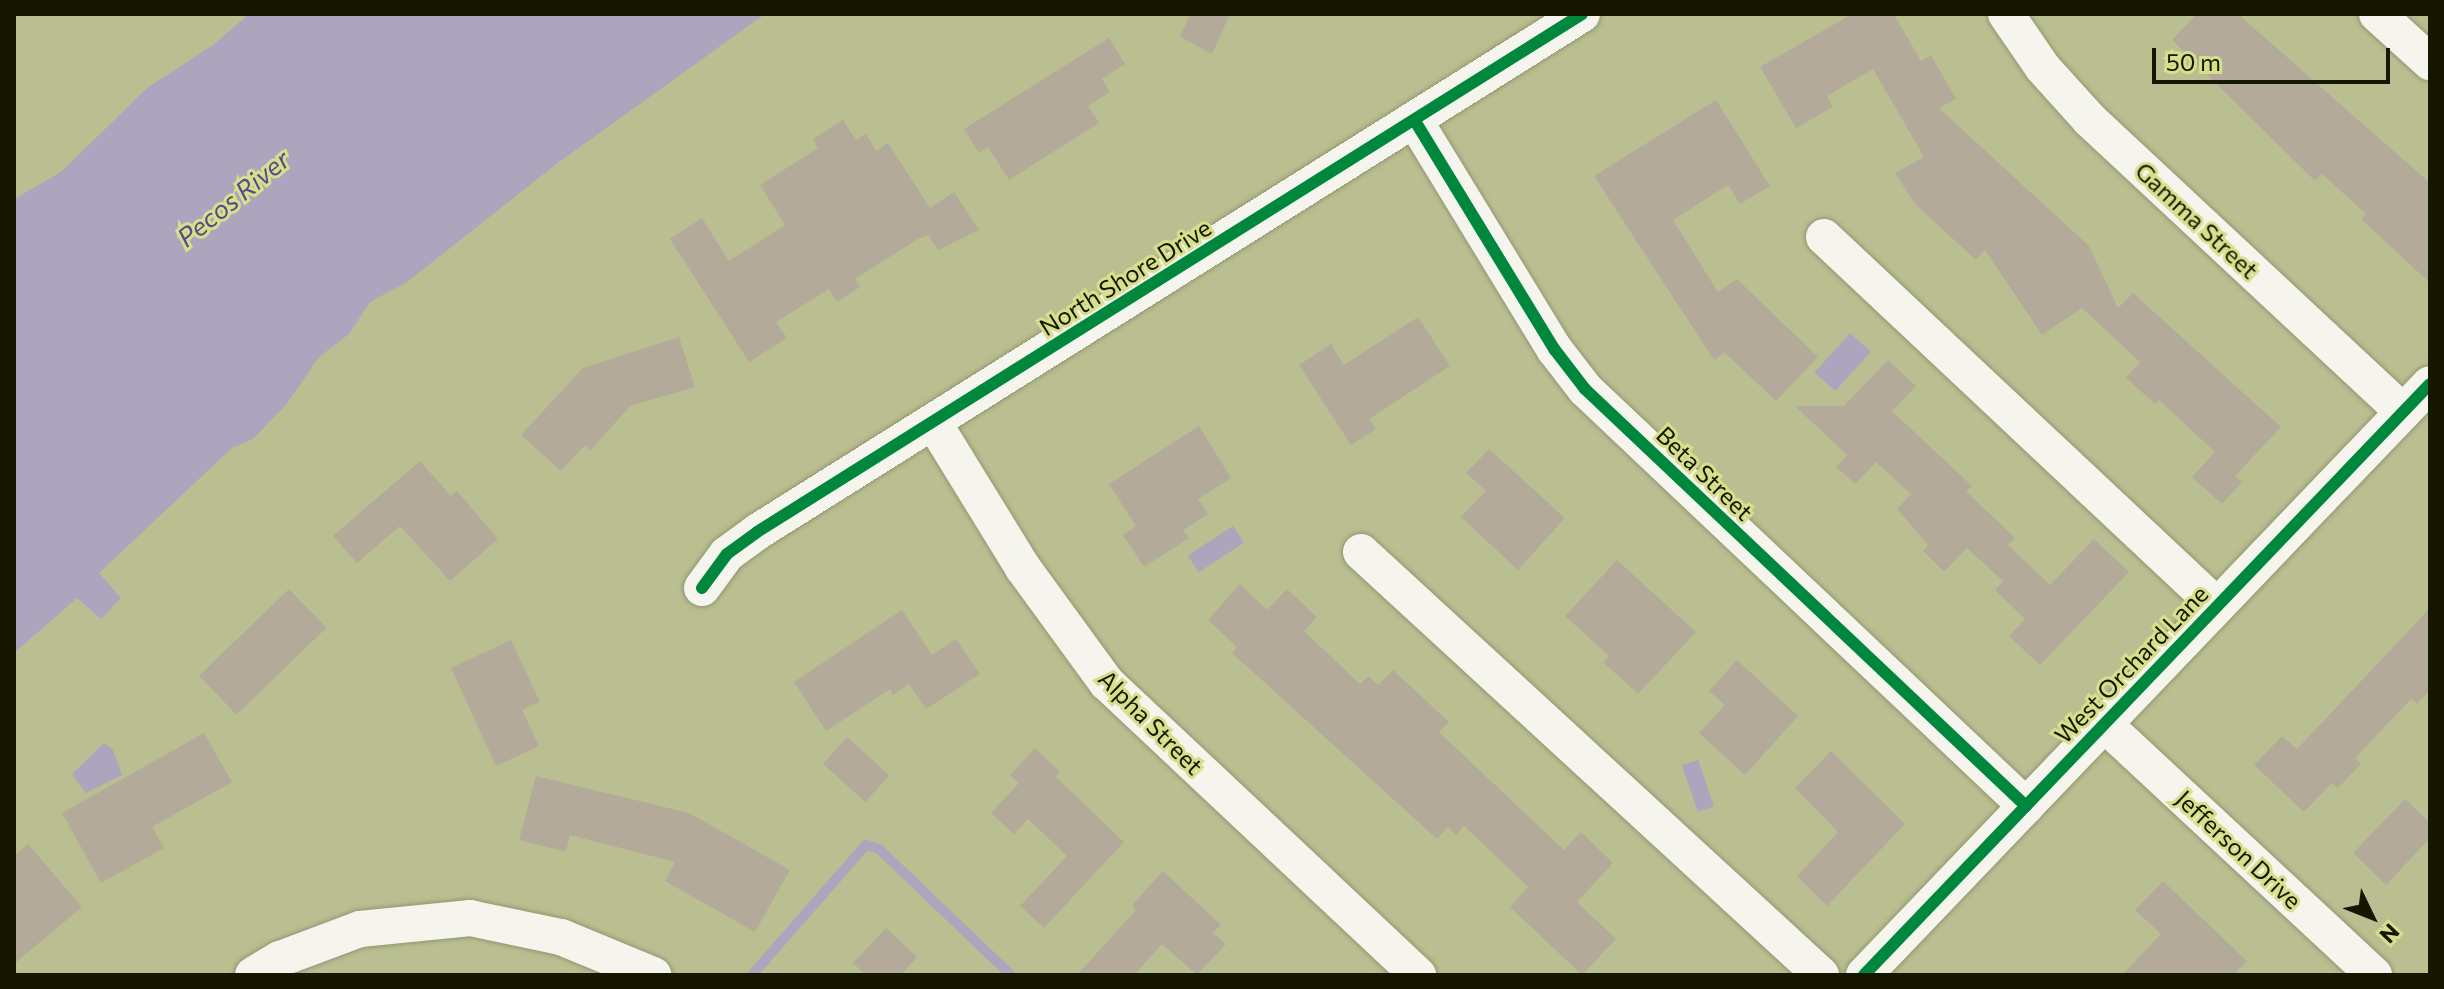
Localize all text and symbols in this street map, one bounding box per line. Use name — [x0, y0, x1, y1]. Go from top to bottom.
scale bar — [2156, 32, 2394, 82]
text: 50 m — [2166, 47, 2221, 76]
water label: Pecos River — [170, 143, 296, 253]
street label: Gamma Street — [2130, 156, 2264, 284]
street label: North Shore Drive — [1034, 213, 1216, 341]
street label: Beta Street — [1651, 420, 1759, 526]
street label: West Orchard Lane — [2048, 579, 2214, 749]
street label: Alpha Street — [1093, 664, 1209, 780]
street label: Jefferson Drive — [2170, 784, 2308, 914]
north arrow — [2332, 877, 2412, 957]
text: N — [2374, 918, 2405, 949]

